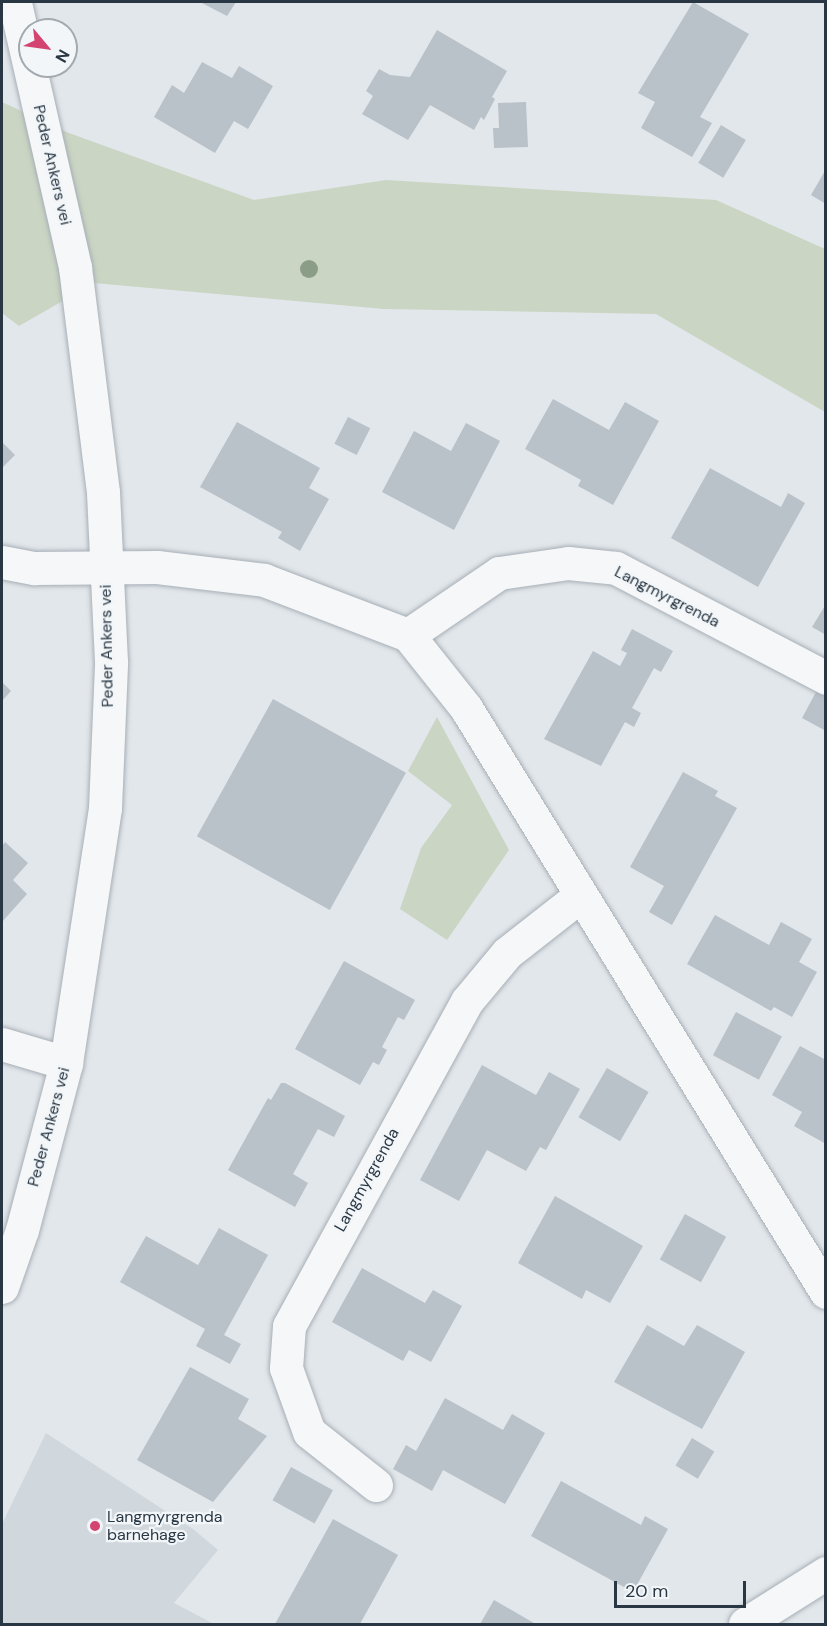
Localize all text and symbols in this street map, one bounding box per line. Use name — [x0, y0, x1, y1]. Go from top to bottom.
north arrow — [18, 18, 78, 78]
text: N — [50, 46, 74, 66]
street label: Peder Ankers vei — [29, 103, 75, 227]
street label: Langmyrgrenda — [611, 562, 723, 632]
street label: Peder Ankers vei — [96, 584, 118, 708]
street label: Peder Ankers vei — [24, 1065, 74, 1189]
street label: Langmyrgrenda — [331, 1125, 403, 1235]
place label: Langmyrgrenda barnehage — [107, 1507, 222, 1545]
marker: Langmyrgrenda barnehage — [88, 1519, 102, 1533]
scale bar — [617, 1569, 749, 1607]
text: 20 m — [625, 1579, 668, 1603]

